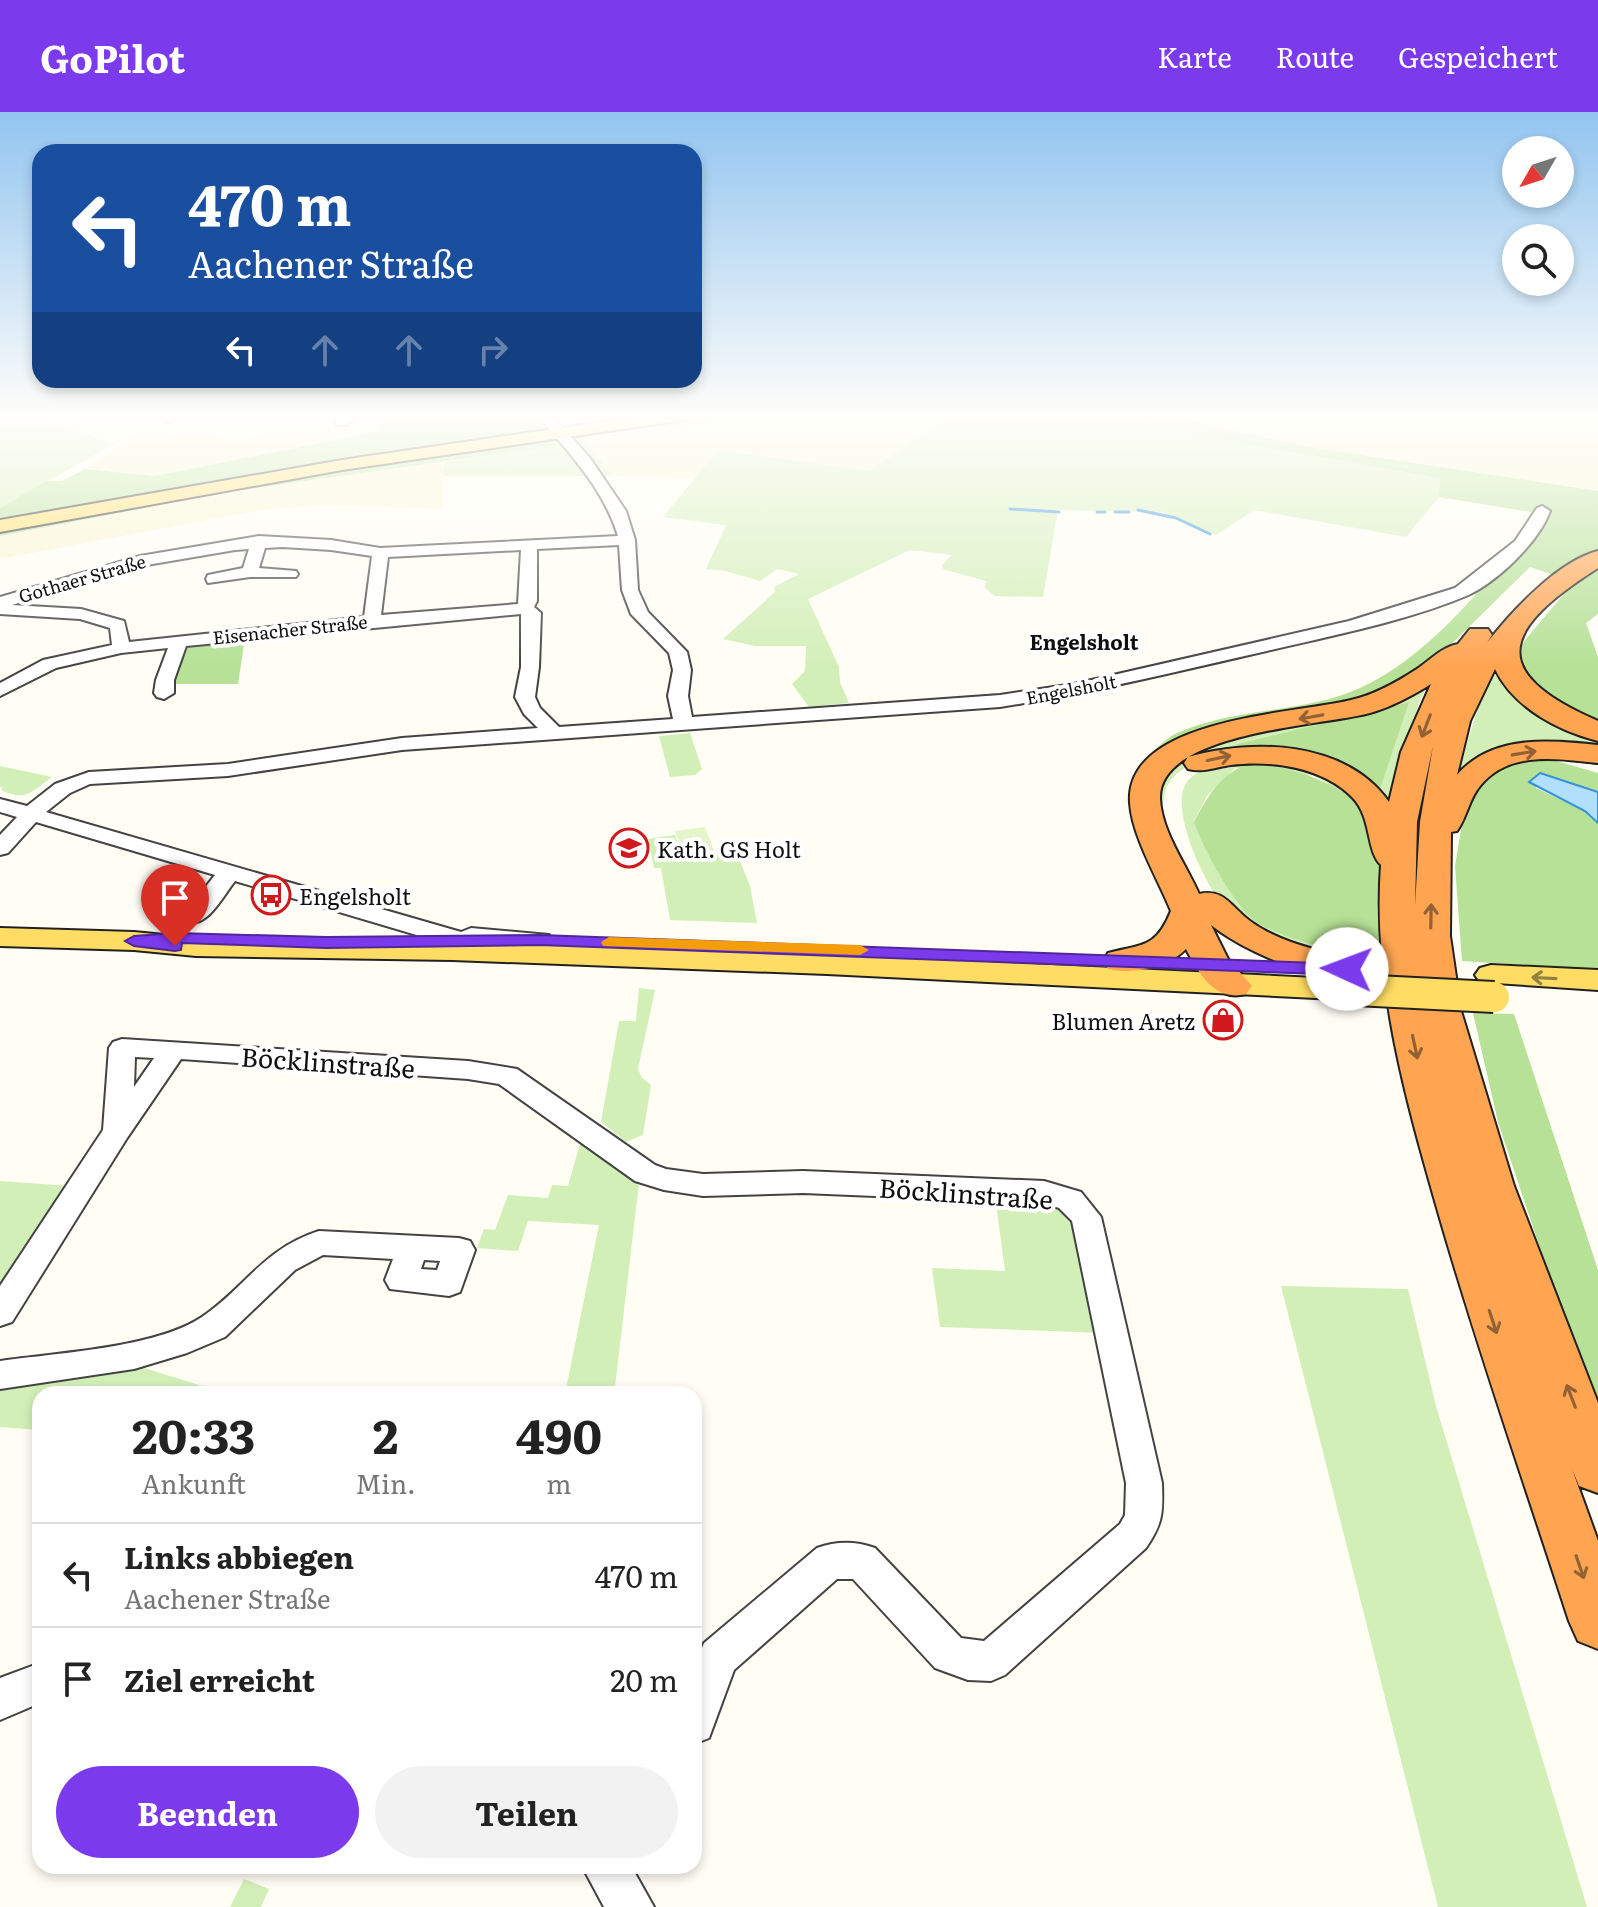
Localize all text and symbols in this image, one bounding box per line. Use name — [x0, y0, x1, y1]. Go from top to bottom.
text: GoPilot — [40, 28, 185, 85]
text: Karte — [1157, 35, 1232, 77]
text: Route — [1276, 35, 1354, 77]
text: Gespeichert — [1398, 35, 1558, 77]
north arrow — [1502, 136, 1574, 208]
map controls — [1502, 136, 1574, 296]
text: 470 m — [188, 160, 352, 243]
icon: left — [56, 176, 160, 280]
button: search — [1502, 224, 1574, 296]
text: Aachener Straße — [188, 236, 474, 289]
icon: left — [219, 328, 263, 372]
icon: ahead — [303, 328, 347, 372]
icon: ahead — [387, 328, 431, 372]
icon: right — [471, 328, 515, 372]
street label: Gothaer Straße — [15, 547, 149, 609]
street label: Eisenacher Straße — [211, 607, 369, 651]
district label: Engelsholt — [1030, 626, 1139, 656]
street label: Engelsholt — [1024, 667, 1119, 711]
one-way arrow — [1299, 710, 1324, 725]
one-way arrow — [1418, 713, 1432, 738]
one-way arrow — [1511, 745, 1537, 760]
one-way arrow — [1206, 750, 1232, 765]
school or university icon: Kath. GS Holt — [608, 827, 650, 869]
place label: Kath. GS Holt — [657, 832, 801, 865]
pin — [141, 864, 209, 946]
bus stop icon: Engelsholt — [250, 874, 292, 916]
icon: arrive — [153, 876, 197, 920]
place label: Engelsholt — [299, 879, 411, 912]
one-way arrow — [1423, 903, 1439, 930]
position arrow — [1305, 927, 1389, 1011]
one-way arrow — [1531, 970, 1558, 985]
shop icon: Blumen Aretz — [1202, 999, 1244, 1041]
place label: Blumen Aretz — [1052, 1004, 1195, 1037]
one-way arrow — [1408, 1034, 1423, 1059]
street label: Böcklinstraße — [240, 1035, 416, 1087]
street label: Böcklinstraße — [878, 1166, 1054, 1218]
one-way arrow — [1487, 1309, 1502, 1334]
one-way arrow — [1562, 1384, 1577, 1409]
text: 20:33 — [132, 1398, 255, 1469]
text: 2 — [373, 1398, 398, 1469]
text: 490 — [516, 1398, 602, 1469]
text: Ankunft — [142, 1463, 246, 1502]
text: Min. — [355, 1463, 416, 1502]
text: m — [546, 1463, 572, 1502]
text: Links abbiegen — [124, 1534, 354, 1578]
icon: left — [56, 1553, 100, 1597]
text: 470 m — [595, 1553, 678, 1597]
one-way arrow — [1573, 1554, 1588, 1579]
text: Aachener Straße — [124, 1578, 331, 1617]
icon: arrive — [56, 1657, 100, 1701]
text: Ziel erreicht — [124, 1657, 315, 1701]
text: 20 m — [610, 1657, 678, 1701]
button: Beenden — [56, 1766, 359, 1858]
button: Teilen — [375, 1766, 678, 1858]

